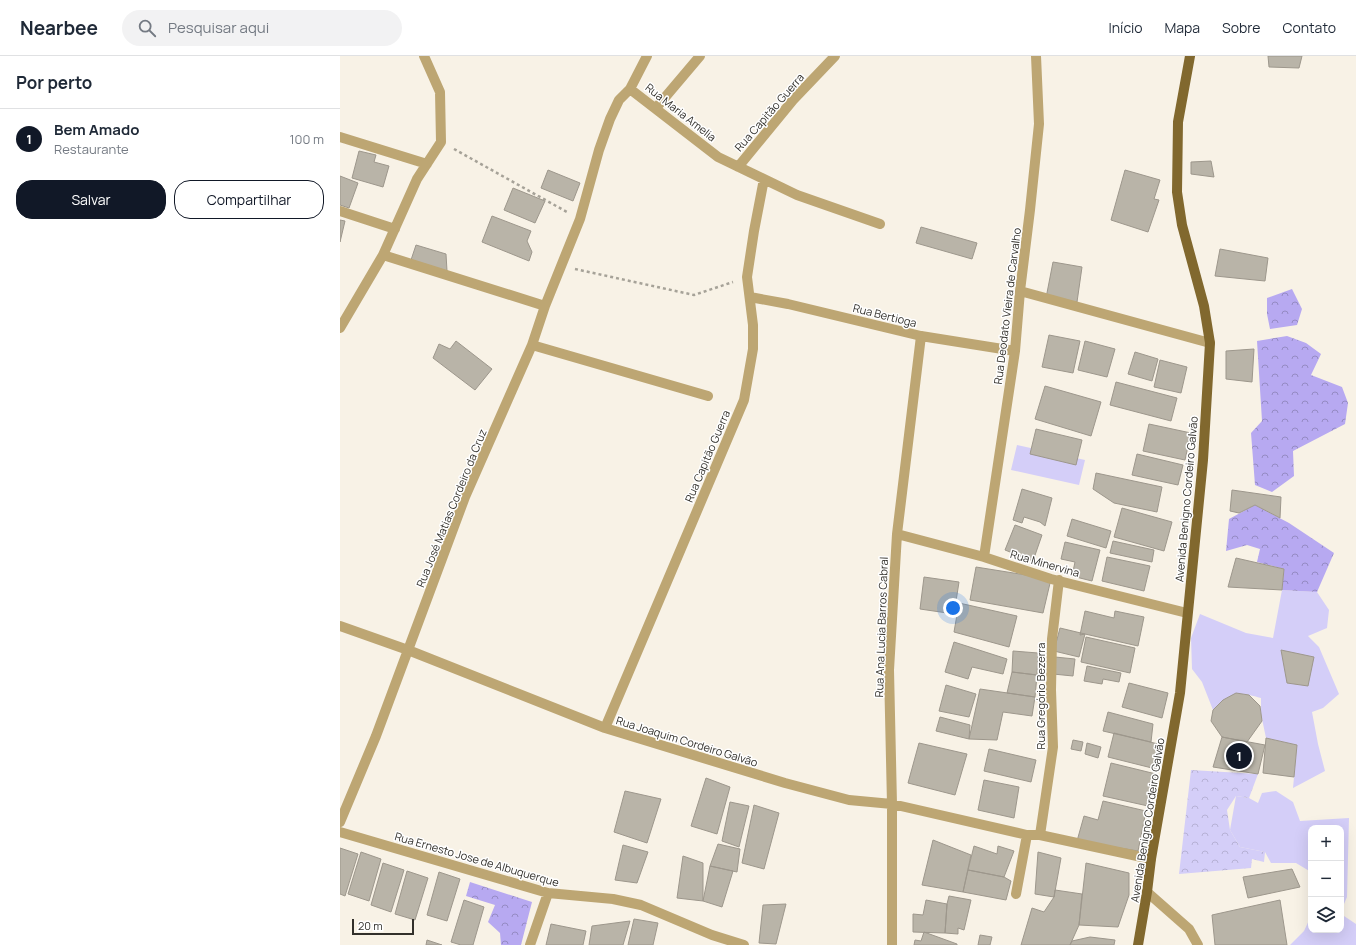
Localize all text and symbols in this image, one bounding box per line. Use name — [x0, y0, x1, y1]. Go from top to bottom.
search box — [122, 10, 402, 46]
text: Nearbee — [20, 15, 98, 41]
icon: search — [136, 17, 158, 39]
text: Pesquisar aqui — [168, 17, 269, 38]
text: Início — [1109, 18, 1142, 37]
text: Mapa — [1164, 18, 1200, 37]
text: Sobre — [1222, 18, 1260, 37]
text: Contato — [1282, 18, 1336, 37]
street label: Rua Capitão Guerra — [731, 70, 807, 154]
text: Por perto — [16, 71, 92, 94]
street label: Rua Maria Amelia — [643, 80, 719, 144]
text: Bem Amado — [54, 119, 139, 140]
text: 1 — [26, 130, 32, 148]
text: 100 m — [289, 130, 324, 148]
text: Restaurante — [54, 140, 129, 158]
button: Salvar — [16, 180, 166, 219]
button: Compartilhar — [174, 180, 324, 219]
street label: Rua Deodato Vieira de Carvalho — [990, 226, 1024, 385]
street label: Rua Bertioga — [852, 300, 918, 330]
street label: Rua Capitão Guerra — [681, 408, 733, 504]
street label: Avenida Benigno Cordeiro Galvão — [1171, 415, 1201, 583]
street label: Rua José Matias Cordeiro da Cruz — [412, 426, 490, 589]
street label: Rua Minervina — [1009, 546, 1081, 580]
street label: Rua Ana Lucia Barros Cabral — [871, 556, 891, 698]
your location — [943, 598, 963, 618]
street label: Rua Gregório Bezerra — [1033, 643, 1048, 749]
street label: Rua Joaquim Cordeiro Galvão — [614, 712, 760, 770]
street label: Avenida Benigno Cordeiro Galvão — [1127, 736, 1168, 903]
pin: 1 — [1226, 741, 1252, 771]
map controls — [1308, 825, 1344, 933]
button: + — [1308, 825, 1344, 861]
street label: Rua Ernesto Jose de Albuquerque — [393, 828, 561, 890]
button: − — [1308, 861, 1344, 897]
button: layers — [1308, 897, 1344, 933]
scale bar — [352, 917, 414, 936]
text: 20 m — [358, 918, 383, 933]

